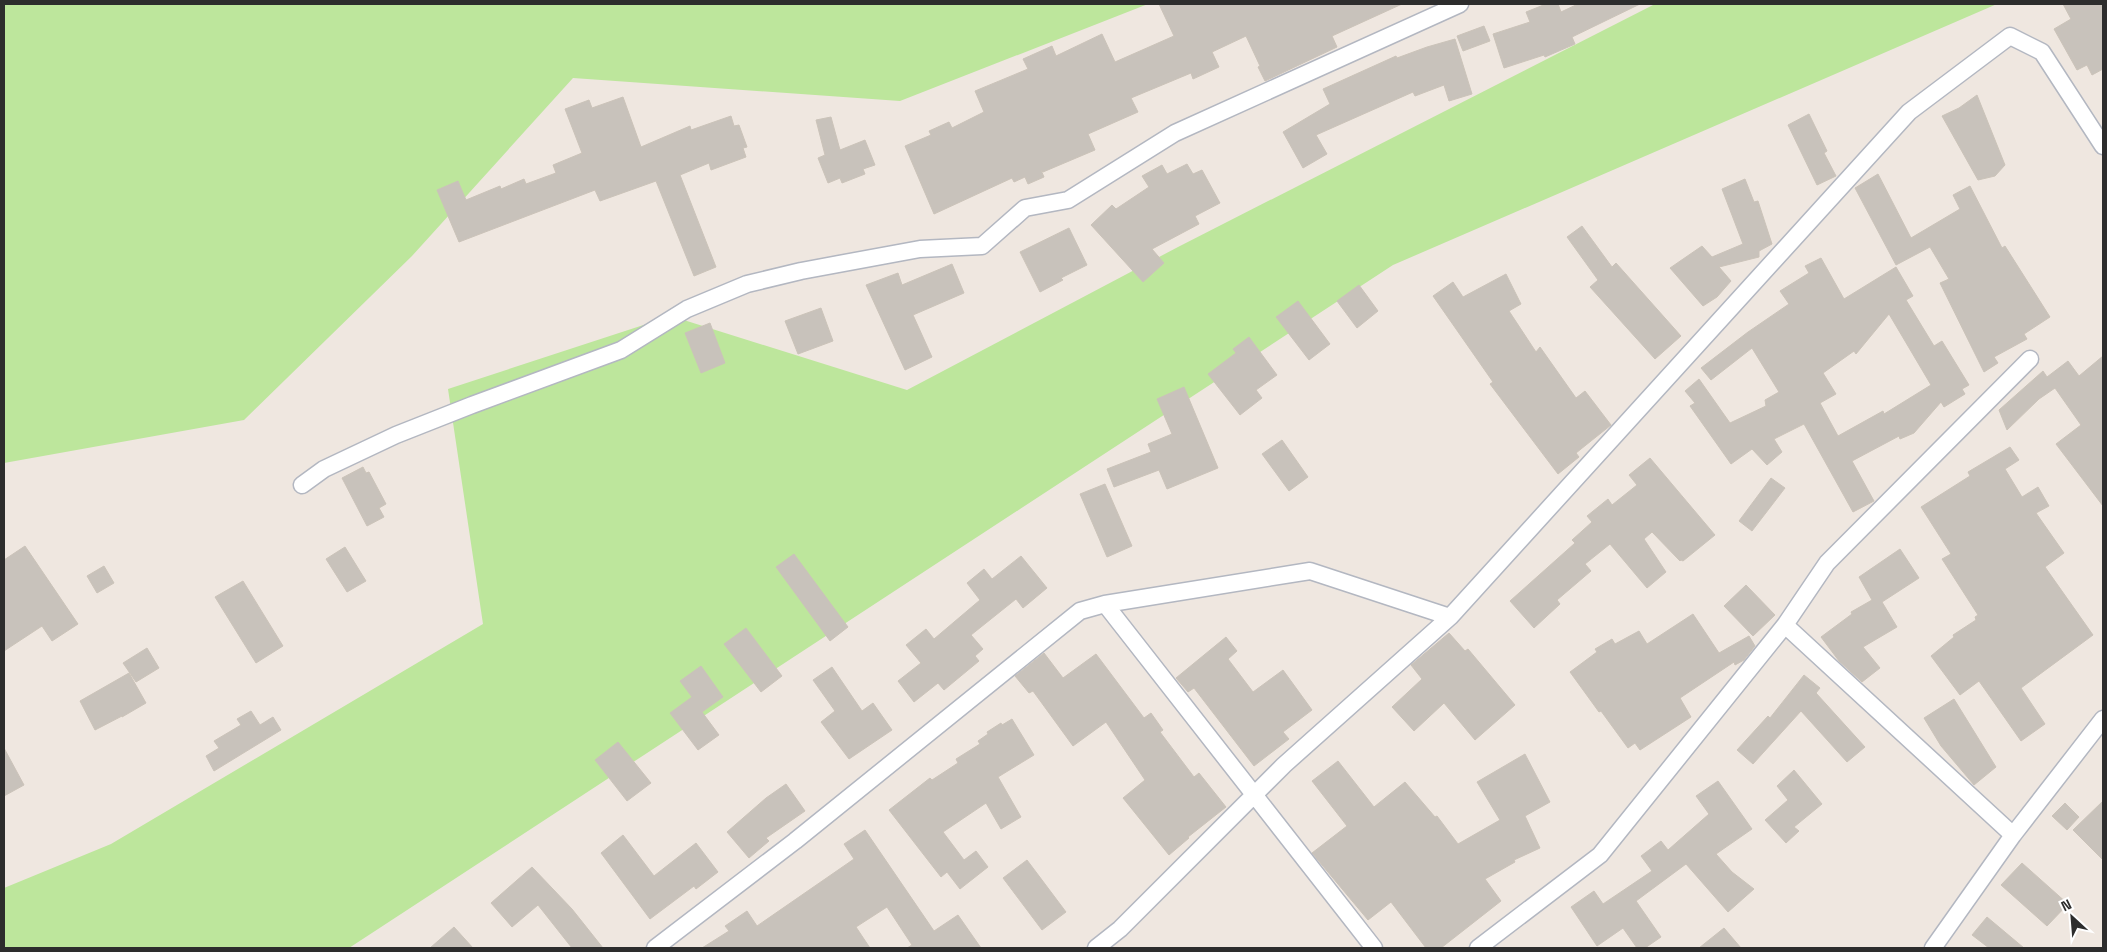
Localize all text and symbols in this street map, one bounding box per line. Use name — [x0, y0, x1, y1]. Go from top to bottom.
north arrow — [2047, 892, 2097, 942]
text: N — [2058, 895, 2074, 915]

